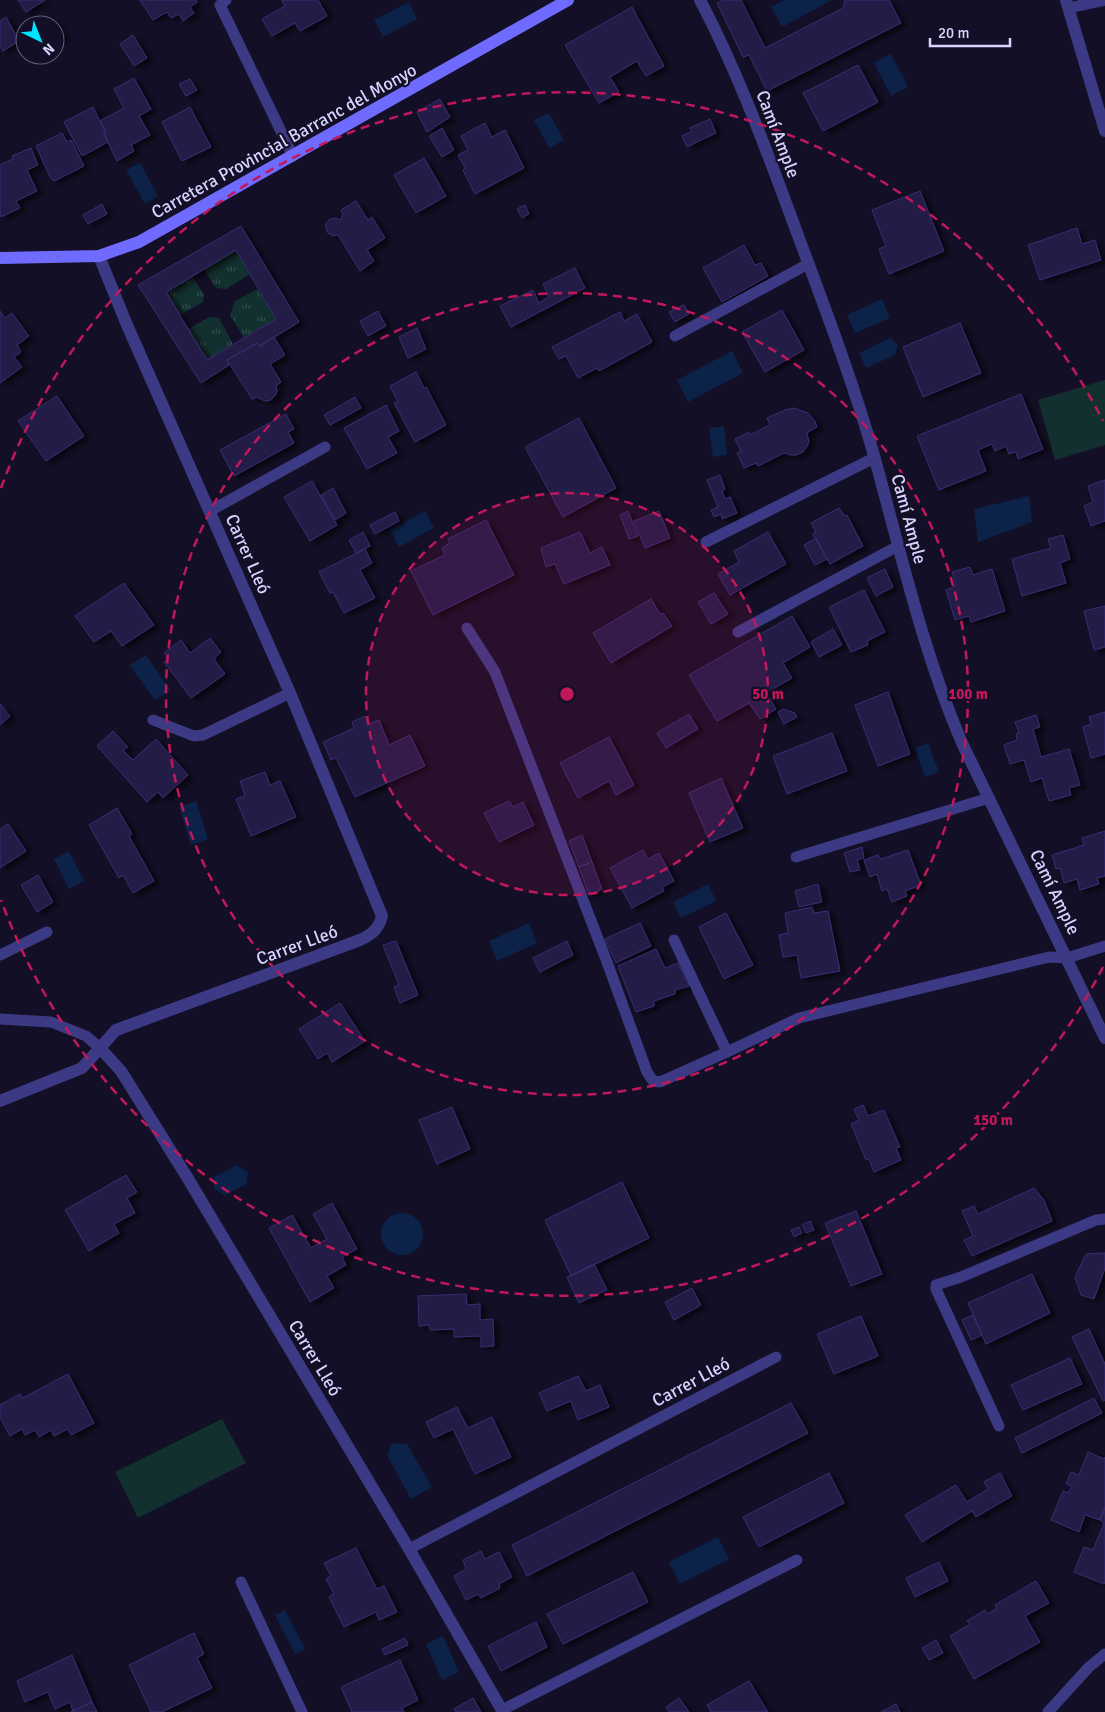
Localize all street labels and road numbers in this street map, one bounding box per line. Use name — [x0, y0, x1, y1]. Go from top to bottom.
street label: Carretera Provincial Barranc del Monyo — [148, 59, 420, 223]
street label: Camí Ample — [751, 87, 805, 181]
street label: Camí Ample — [886, 472, 932, 566]
street label: Carrer Lleó — [221, 511, 275, 597]
street label: Camí Ample — [1025, 846, 1085, 938]
street label: Carrer Lleó — [253, 920, 341, 970]
street label: Carrer Lleó — [284, 1316, 346, 1400]
street label: Carrer Lleó — [648, 1352, 734, 1412]

